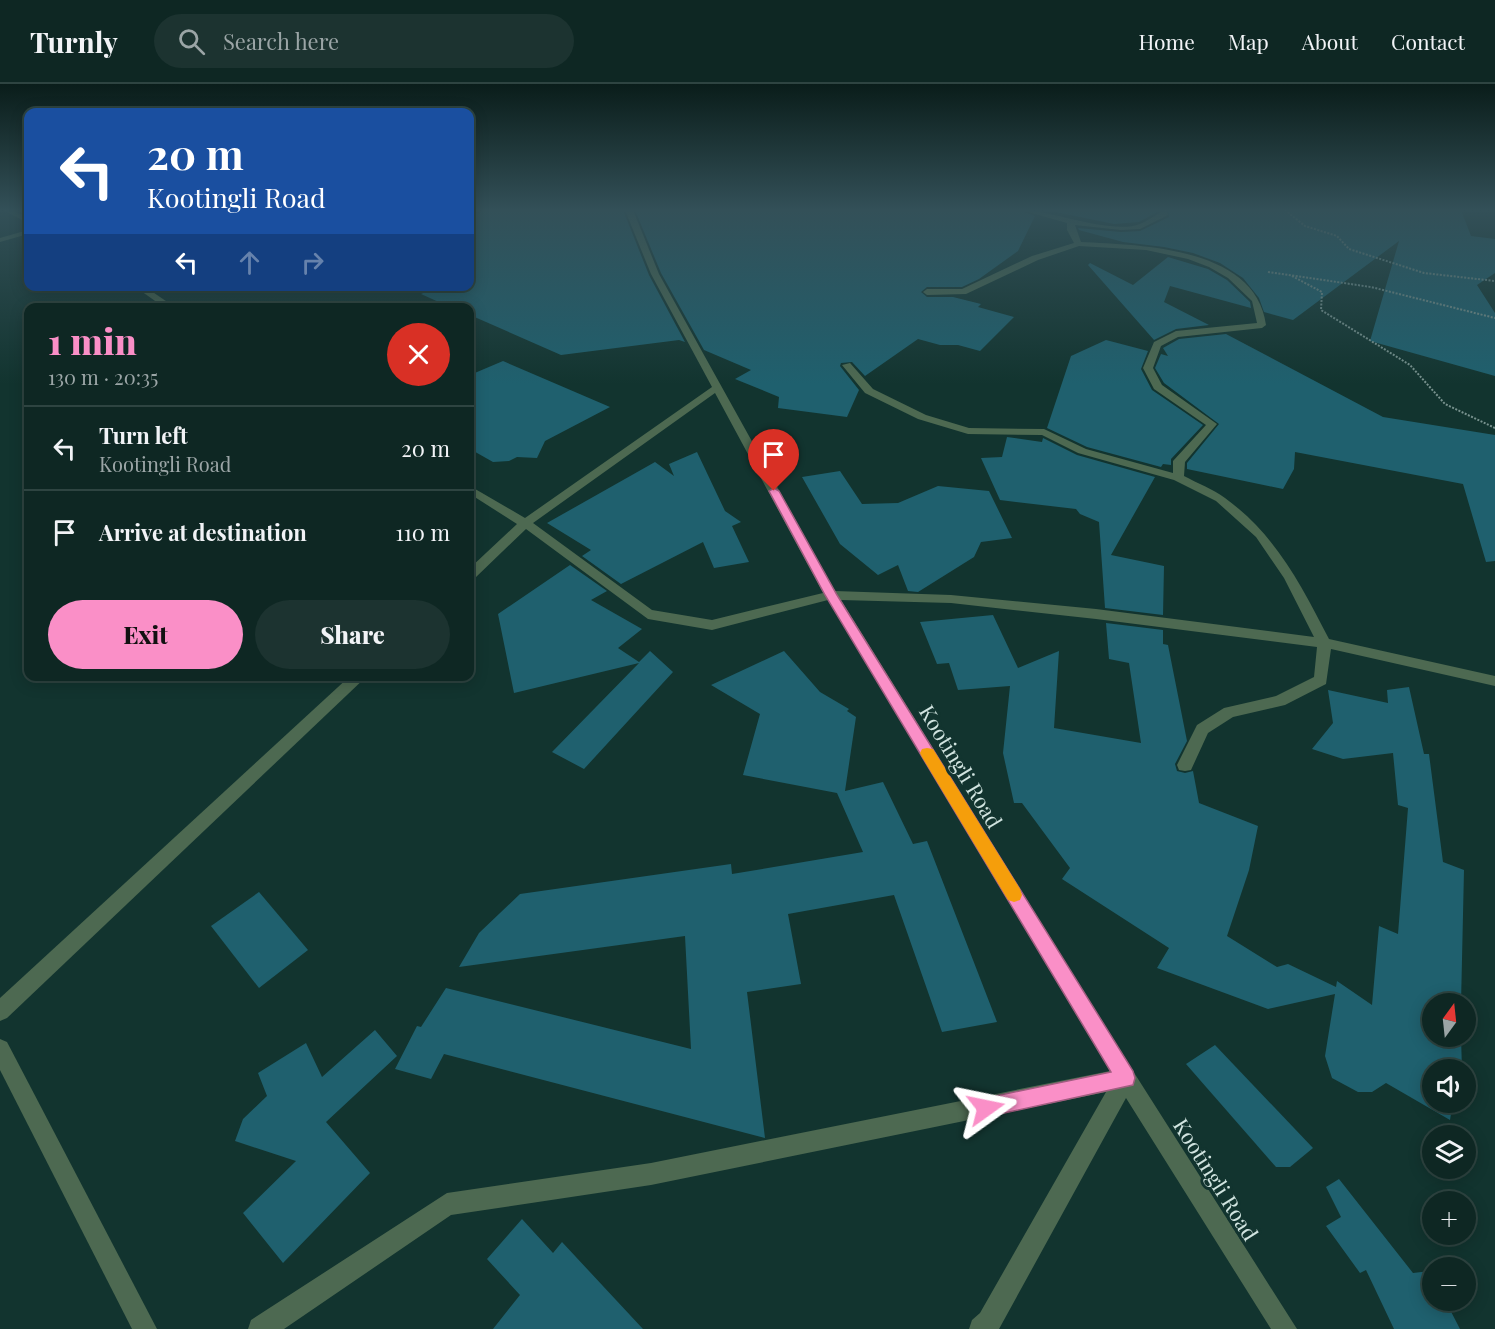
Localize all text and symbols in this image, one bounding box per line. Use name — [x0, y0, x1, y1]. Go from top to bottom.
search box — [154, 14, 574, 68]
text: Turnly — [30, 23, 118, 60]
icon: search — [175, 25, 208, 58]
text: Search here — [223, 26, 339, 56]
text: Home — [1139, 27, 1195, 55]
text: Map — [1228, 27, 1269, 55]
text: About — [1302, 27, 1358, 55]
text: Contact — [1391, 27, 1465, 55]
text: 20 m — [147, 125, 244, 181]
icon: left — [48, 132, 126, 210]
text: Kootingli Road — [147, 179, 326, 215]
icon: left — [170, 246, 203, 279]
icon: ahead — [233, 246, 266, 279]
icon: right — [296, 246, 329, 279]
text: 1 min — [48, 316, 137, 364]
button: close — [387, 323, 450, 386]
text: 130 m · 20:35 — [48, 363, 158, 390]
text: Turn left — [99, 420, 188, 450]
pin — [748, 429, 799, 491]
icon: left — [48, 432, 81, 465]
text: 20 m — [401, 433, 450, 463]
icon: arrive — [757, 438, 790, 471]
text: Kootingli Road — [99, 450, 231, 477]
icon: arrive — [48, 516, 81, 549]
text: Arrive at destination — [99, 517, 307, 547]
text: 110 m — [396, 517, 450, 547]
button: Exit — [48, 600, 243, 669]
button: Share — [255, 600, 450, 669]
street label: Kootingli Road — [914, 699, 1009, 833]
north arrow — [1422, 993, 1476, 1047]
map controls — [1422, 993, 1476, 1311]
button: sound — [1422, 1059, 1476, 1113]
position arrow — [954, 1076, 1018, 1140]
street label: Kootingli Road — [1168, 1113, 1265, 1245]
button: layers — [1422, 1125, 1476, 1179]
button: + — [1422, 1191, 1476, 1245]
button: − — [1422, 1257, 1476, 1311]

